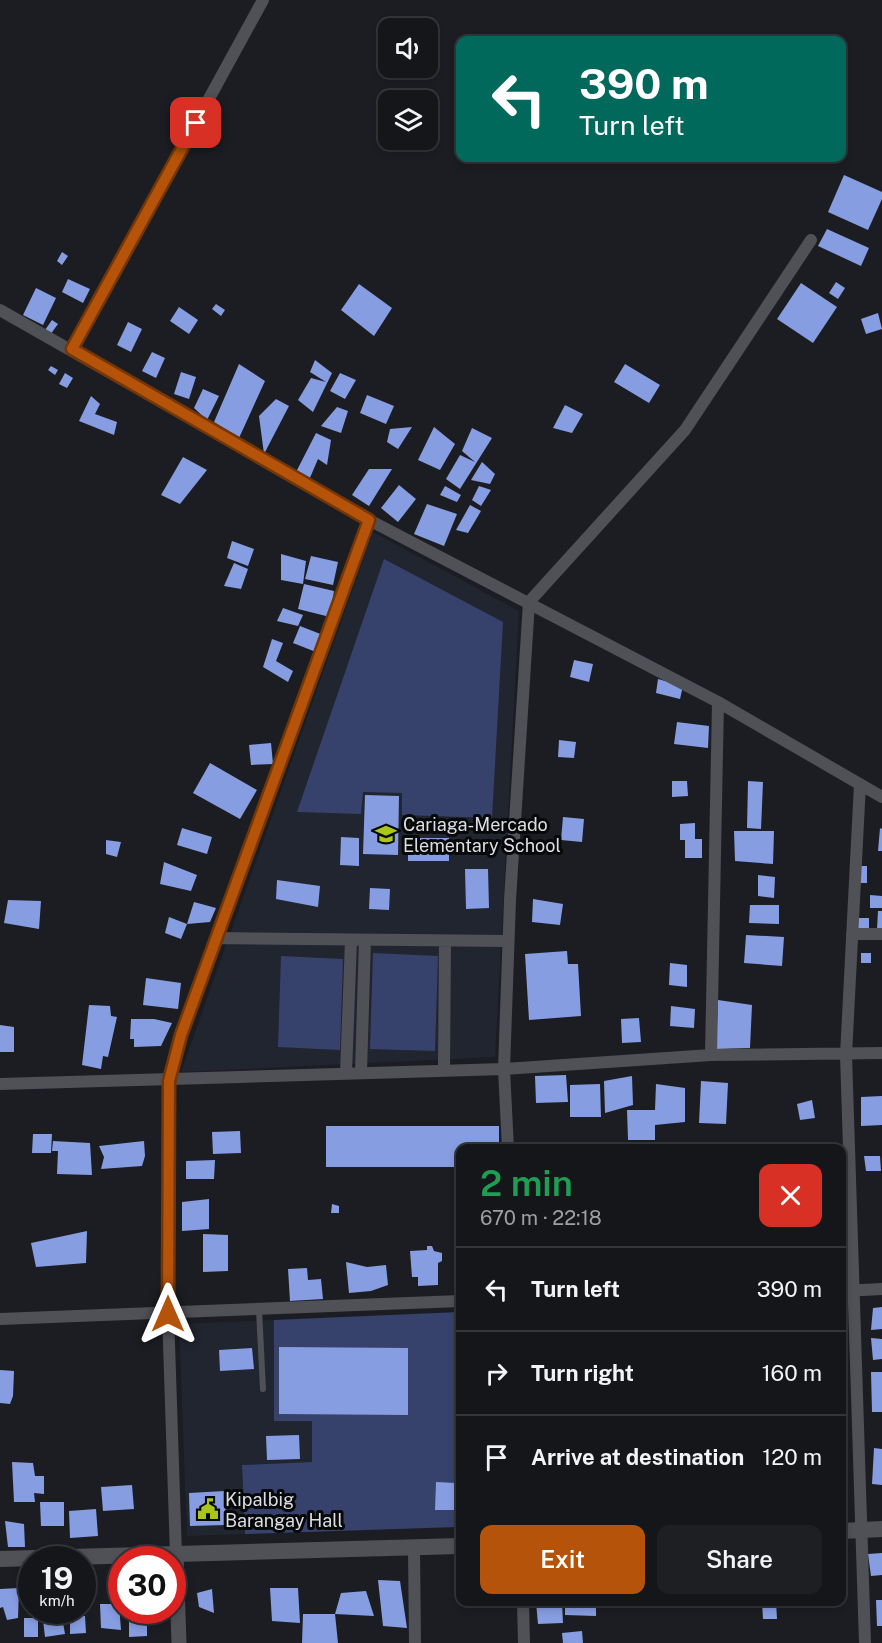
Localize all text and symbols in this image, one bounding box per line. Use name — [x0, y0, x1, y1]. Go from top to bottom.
map controls — [378, 18, 438, 150]
button: sound — [378, 18, 438, 78]
text: 390 m — [579, 59, 709, 108]
icon: left — [480, 60, 558, 138]
button: layers — [378, 90, 438, 150]
pin — [170, 97, 221, 148]
icon: arrive — [179, 106, 212, 139]
text: Turn left — [579, 109, 685, 141]
place label: Cariaga-Mercado Elementary School — [403, 814, 561, 856]
school or university icon: Cariaga-Mercado Elementary School — [374, 822, 398, 846]
text: 2 min — [480, 1162, 573, 1204]
button: close — [759, 1164, 822, 1227]
text: 670 m · 22:18 — [480, 1206, 602, 1230]
icon: left — [480, 1273, 513, 1306]
text: Turn left — [531, 1276, 620, 1302]
text: 390 m — [757, 1276, 822, 1302]
position arrow — [136, 1282, 200, 1346]
icon: right — [480, 1357, 513, 1390]
text: Turn right — [531, 1360, 634, 1386]
text: 160 m — [762, 1360, 822, 1386]
icon: arrive — [480, 1441, 513, 1474]
text: Arrive at destination — [531, 1444, 744, 1470]
text: 120 m — [762, 1444, 822, 1470]
place label: Kipalbig Barangay Hall — [225, 1489, 343, 1531]
public building icon: Kipalbig Barangay Hall — [196, 1497, 220, 1521]
button: Exit — [480, 1525, 645, 1594]
button: Share — [657, 1525, 822, 1594]
speed limit sign: 30 — [108, 1546, 186, 1624]
text: 19 — [41, 1560, 73, 1596]
text: km/h — [39, 1592, 75, 1609]

